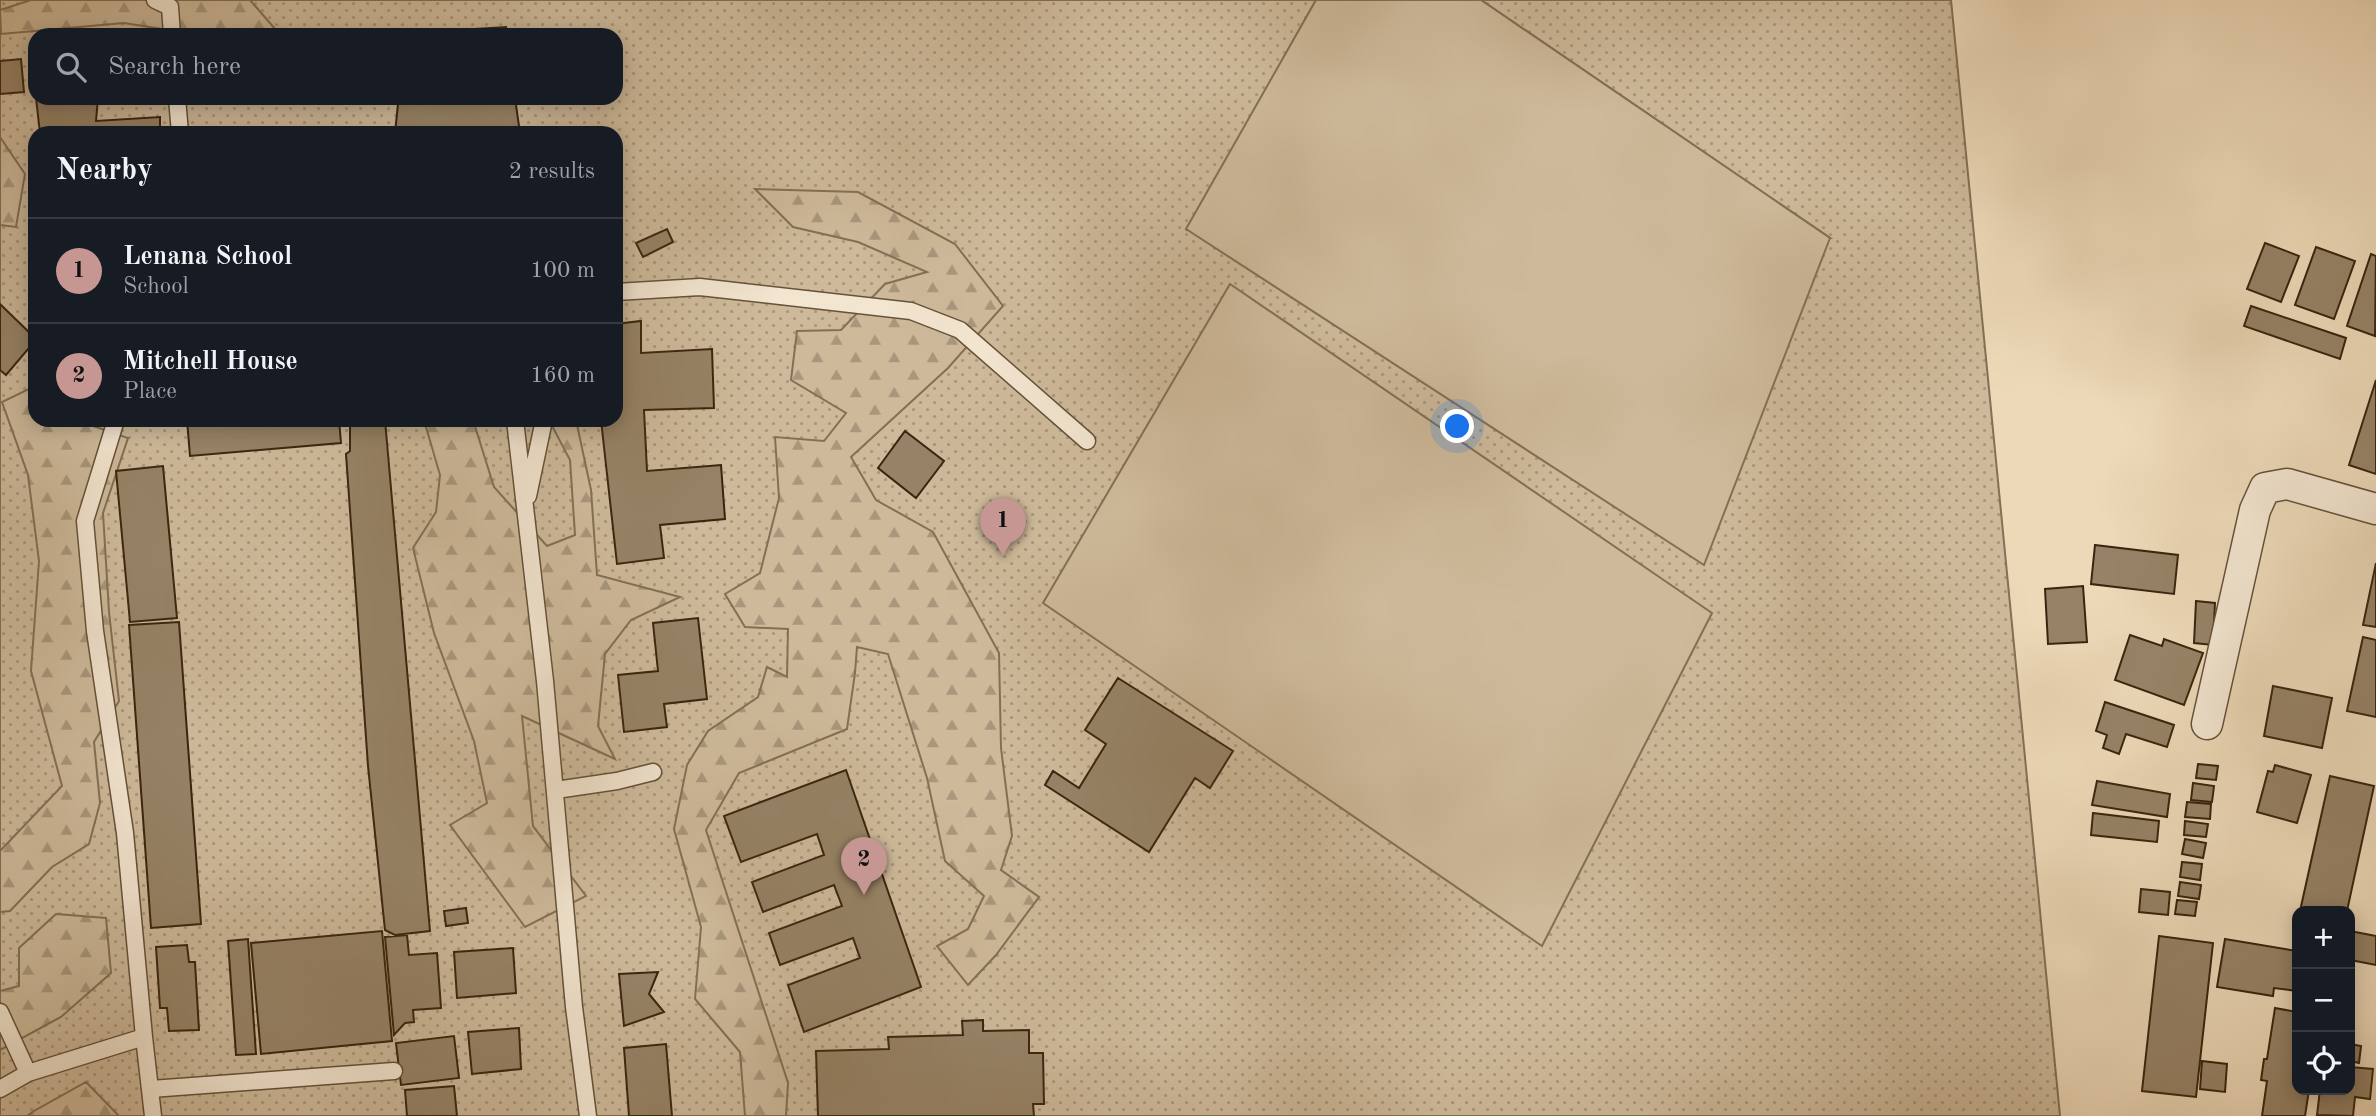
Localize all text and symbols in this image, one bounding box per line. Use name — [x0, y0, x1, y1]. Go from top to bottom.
search box — [28, 28, 623, 105]
icon: search — [52, 48, 90, 86]
text: Search here — [108, 54, 241, 80]
text: Nearby — [56, 156, 153, 186]
text: 2 results — [509, 160, 595, 183]
text: Lenana School — [123, 244, 292, 270]
text: 1 — [72, 259, 86, 282]
text: 100 m — [530, 259, 595, 282]
text: School — [123, 275, 189, 298]
text: Mitchell House — [123, 349, 298, 375]
text: 2 — [72, 364, 86, 387]
text: 160 m — [530, 364, 595, 387]
text: Place — [123, 380, 177, 403]
your location — [1440, 409, 1474, 443]
pin: 1 — [980, 498, 1026, 556]
pin: 2 — [841, 837, 887, 895]
map controls — [2292, 906, 2355, 1095]
button: + — [2292, 906, 2355, 969]
button: − — [2292, 969, 2355, 1032]
button: locate — [2292, 1032, 2355, 1095]

